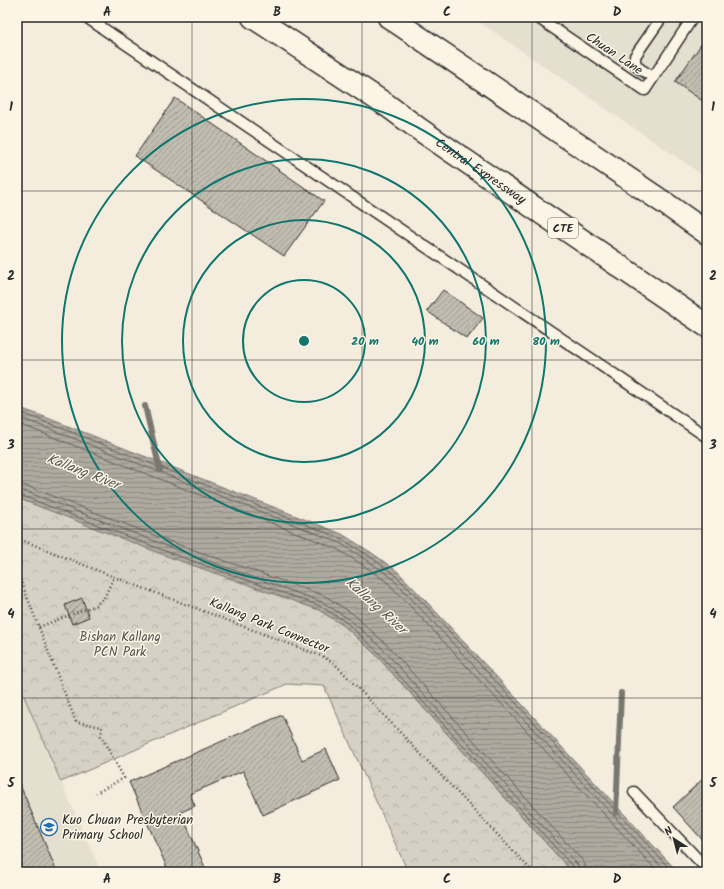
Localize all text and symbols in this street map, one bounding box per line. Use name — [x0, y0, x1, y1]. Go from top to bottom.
text: A — [103, 2, 111, 23]
text: B — [273, 2, 281, 23]
text: C — [443, 2, 451, 23]
text: D — [613, 2, 622, 23]
street label: Chuan Lane — [581, 27, 647, 81]
text: 1 — [9, 97, 13, 118]
text: 1 — [711, 97, 715, 118]
street label: Central Expressway — [431, 133, 531, 210]
road number: CTE — [548, 218, 578, 238]
text: 2 — [7, 266, 15, 287]
text: 2 — [709, 266, 717, 287]
text: 20 m — [351, 332, 379, 351]
text: 40 m — [411, 332, 439, 351]
text: 60 m — [472, 332, 500, 351]
text: 80 m — [532, 332, 560, 351]
centre of rings — [297, 334, 311, 348]
text: 3 — [6, 435, 15, 456]
text: 3 — [708, 435, 717, 456]
water label: Kallang River — [43, 448, 126, 497]
water label: Kallang River — [340, 572, 414, 642]
street label: Kallang Park Connector — [206, 592, 333, 660]
text: 4 — [7, 604, 15, 625]
text: 4 — [709, 604, 717, 625]
park label: Bishan Kallang PCN Park — [79, 627, 161, 663]
text: 5 — [7, 773, 16, 794]
text: 5 — [709, 773, 718, 794]
place label: Kuo Chuan Presbyterian Primary School — [62, 810, 193, 846]
school or university icon: Kuo Chuan Presbyterian Primary School — [39, 817, 59, 837]
north arrow — [654, 819, 694, 859]
text: N — [661, 822, 677, 841]
text: A — [103, 869, 111, 889]
text: B — [273, 869, 281, 889]
text: C — [443, 869, 451, 889]
text: D — [613, 869, 622, 889]

